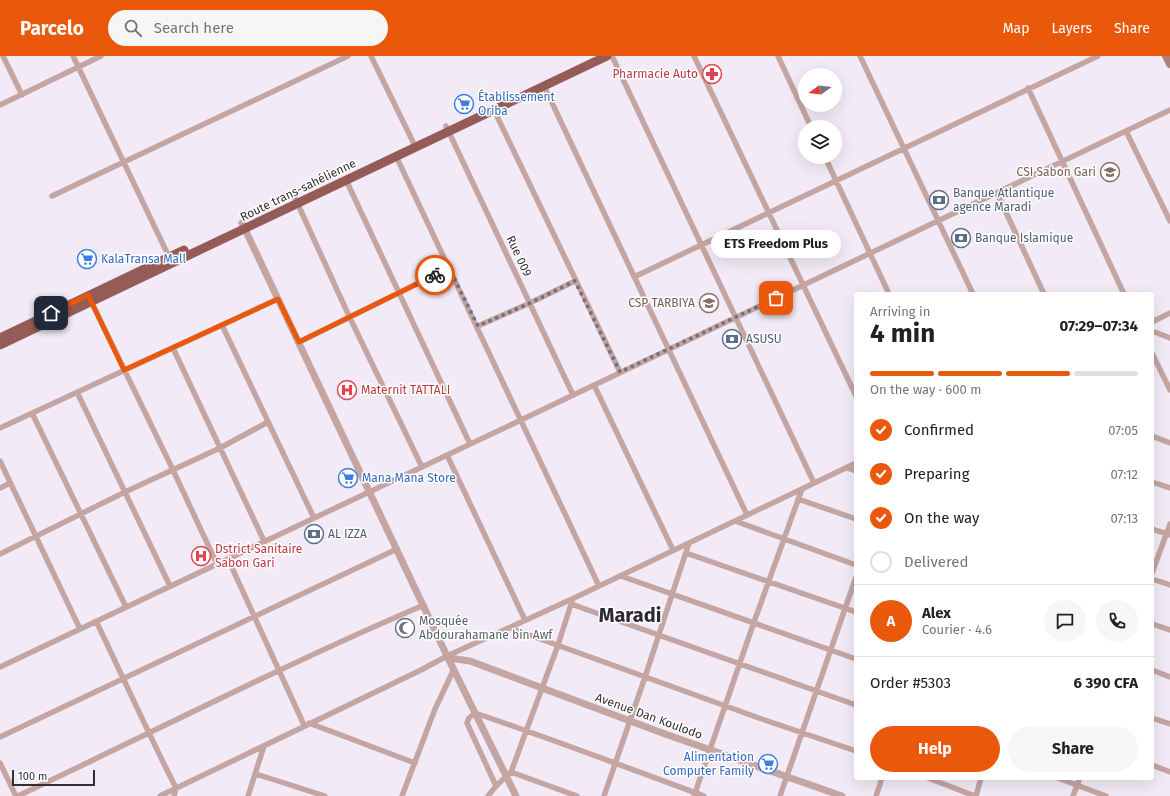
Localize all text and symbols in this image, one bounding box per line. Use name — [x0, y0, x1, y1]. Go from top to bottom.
search box — [108, 10, 388, 46]
text: Parcelo — [20, 17, 84, 40]
icon: search — [122, 17, 144, 39]
text: Search here — [154, 19, 234, 37]
text: Map — [1003, 20, 1029, 37]
text: Layers — [1051, 20, 1092, 37]
text: Share — [1114, 20, 1150, 37]
pharmacy icon: Pharmacie Auto — [701, 63, 723, 85]
place label: Pharmacie Auto — [612, 67, 698, 81]
north arrow — [798, 68, 842, 112]
map controls — [798, 68, 842, 164]
place label: Établissement Oriba — [478, 89, 556, 118]
supermarket icon: Établissement Oriba — [453, 93, 475, 115]
button: layers — [798, 120, 842, 164]
street label: Route trans-sahélienne — [238, 156, 358, 224]
school or university icon: CSI Sabon Gari — [1099, 161, 1121, 183]
place label: CSI Sabon Gari — [1017, 165, 1096, 179]
place label: Banque Atlantique agence Maradi — [953, 186, 1054, 214]
bank icon: Banque Atlantique agence Maradi — [928, 189, 950, 211]
bank icon: Banque Islamique — [950, 227, 972, 249]
callout: ETS Freedom Plus — [711, 230, 841, 258]
place label: Banque Islamique — [975, 231, 1073, 245]
street label: Rue 009 — [503, 233, 535, 279]
text: ETS Freedom Plus — [724, 236, 828, 251]
supermarket icon: KalaTransa Mall — [76, 248, 98, 270]
place label: KalaTransa Mall — [101, 252, 186, 266]
courier — [415, 255, 455, 295]
icon: bike — [424, 264, 446, 286]
pin — [759, 281, 793, 315]
icon: bag — [765, 287, 787, 309]
school or university icon: CSP TARBIYA — [698, 292, 720, 314]
pin — [34, 296, 68, 330]
place label: CSP TARBIYA — [628, 296, 695, 310]
icon: home — [40, 302, 62, 324]
text: Arriving in — [870, 304, 930, 319]
text: 07:29–07:34 — [1060, 317, 1138, 335]
text: 4 min — [870, 318, 935, 349]
bank icon: ASUSU — [721, 328, 743, 350]
place label: ASUSU — [746, 332, 782, 346]
hospital icon: Maternit TATTALI — [336, 379, 358, 401]
text: On the way · 600 m — [870, 382, 981, 397]
place label: Maternit TATTALI — [361, 383, 450, 397]
icon: check — [870, 419, 892, 441]
text: Confirmed — [904, 421, 974, 439]
text: 07:05 — [1108, 423, 1138, 438]
icon: check — [870, 463, 892, 485]
text: Preparing — [904, 465, 969, 483]
supermarket icon: Mana Mana Store — [337, 467, 359, 489]
text: 07:12 — [1111, 467, 1138, 482]
place label: Mana Mana Store — [362, 471, 456, 485]
icon: check — [870, 507, 892, 529]
text: On the way — [904, 509, 979, 527]
text: 07:13 — [1111, 511, 1138, 526]
bank icon: AL IZZA — [303, 523, 325, 545]
place label: AL IZZA — [328, 527, 367, 541]
place label: Dstrict Sanitaire Sabon Gari — [215, 542, 302, 570]
hospital icon: Dstrict Sanitaire Sabon Gari — [190, 545, 212, 567]
text: Delivered — [904, 553, 968, 571]
button: chat — [1044, 600, 1086, 642]
button: phone — [1096, 600, 1138, 642]
district label: Maradi — [599, 603, 661, 627]
text: Alex — [922, 604, 951, 622]
text: A — [887, 612, 895, 630]
place label: Mosquée Abdourahamane bin Awf — [419, 614, 553, 642]
mosque icon: Mosquée Abdourahamane bin Awf — [394, 617, 416, 639]
text: Courier · 4.6 — [922, 622, 992, 637]
text: Order #5303 — [870, 674, 951, 692]
text: 6 390 CFA — [1074, 674, 1138, 692]
street label: Avenue Dan Koulodo — [594, 690, 704, 742]
button: Help — [870, 726, 1000, 772]
button: Share — [1008, 726, 1138, 772]
place label: Alimentation Computer Family — [663, 750, 754, 778]
supermarket icon: Alimentation Computer Family — [757, 753, 779, 775]
scale bar — [12, 768, 95, 787]
text: 100 m — [18, 770, 47, 783]

